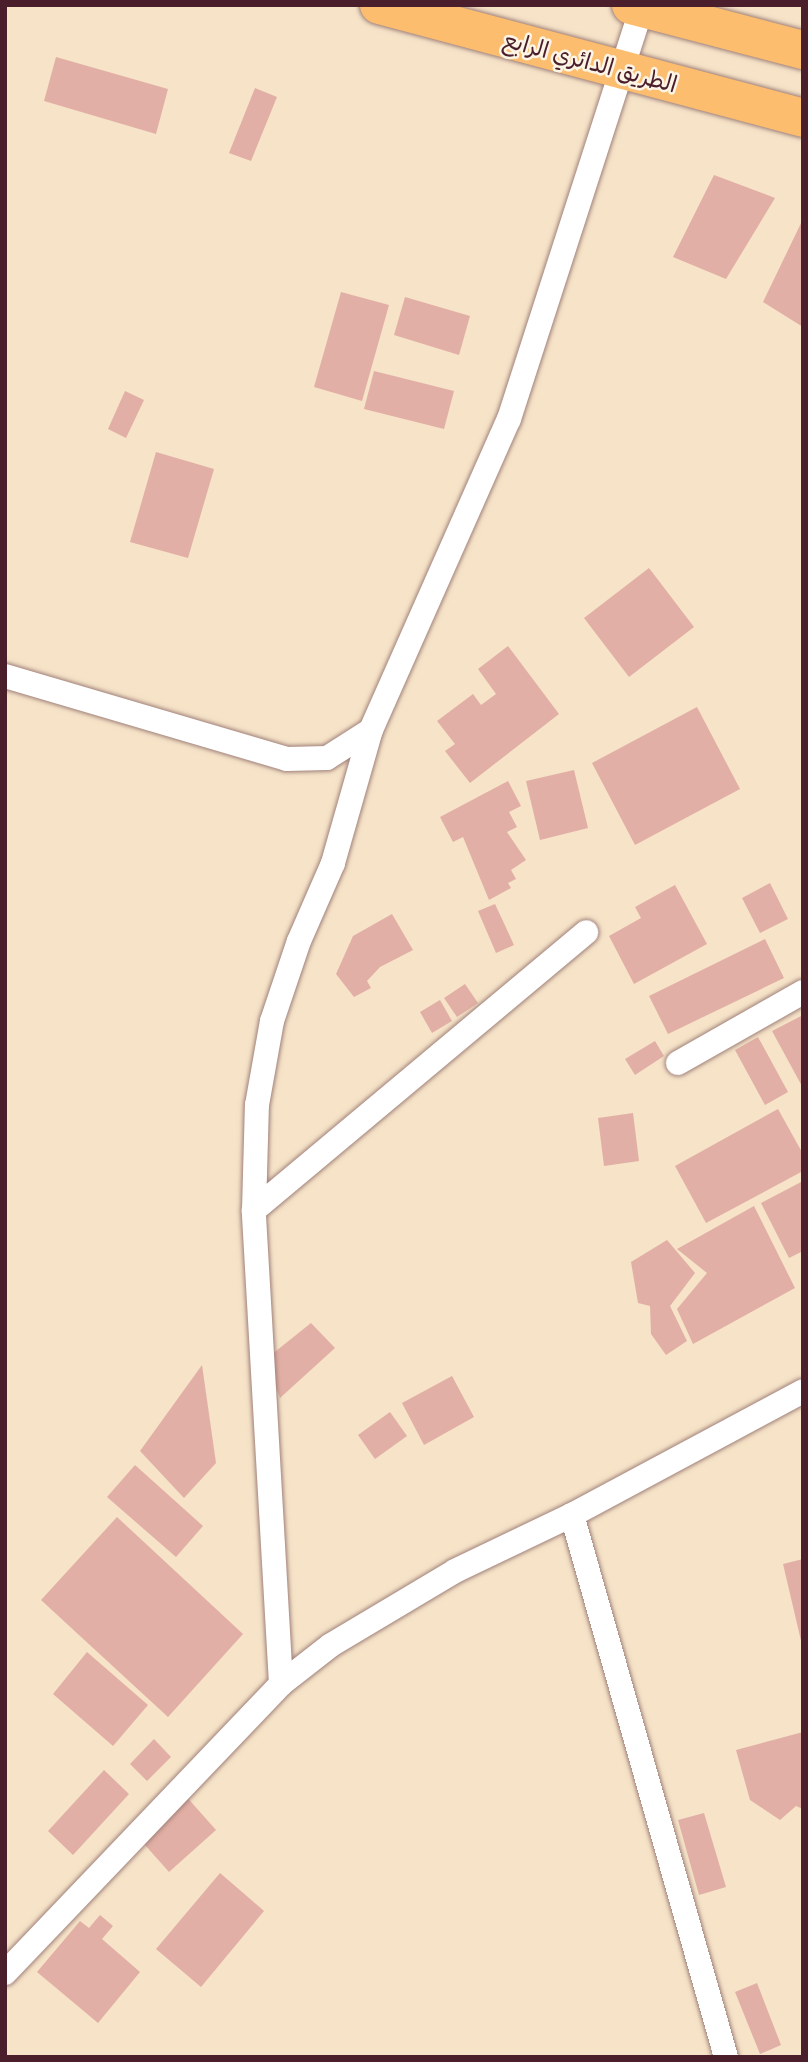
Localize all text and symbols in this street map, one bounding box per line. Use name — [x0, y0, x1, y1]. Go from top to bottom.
street label: الطريق الدائري الرابع — [500, 25, 680, 99]

